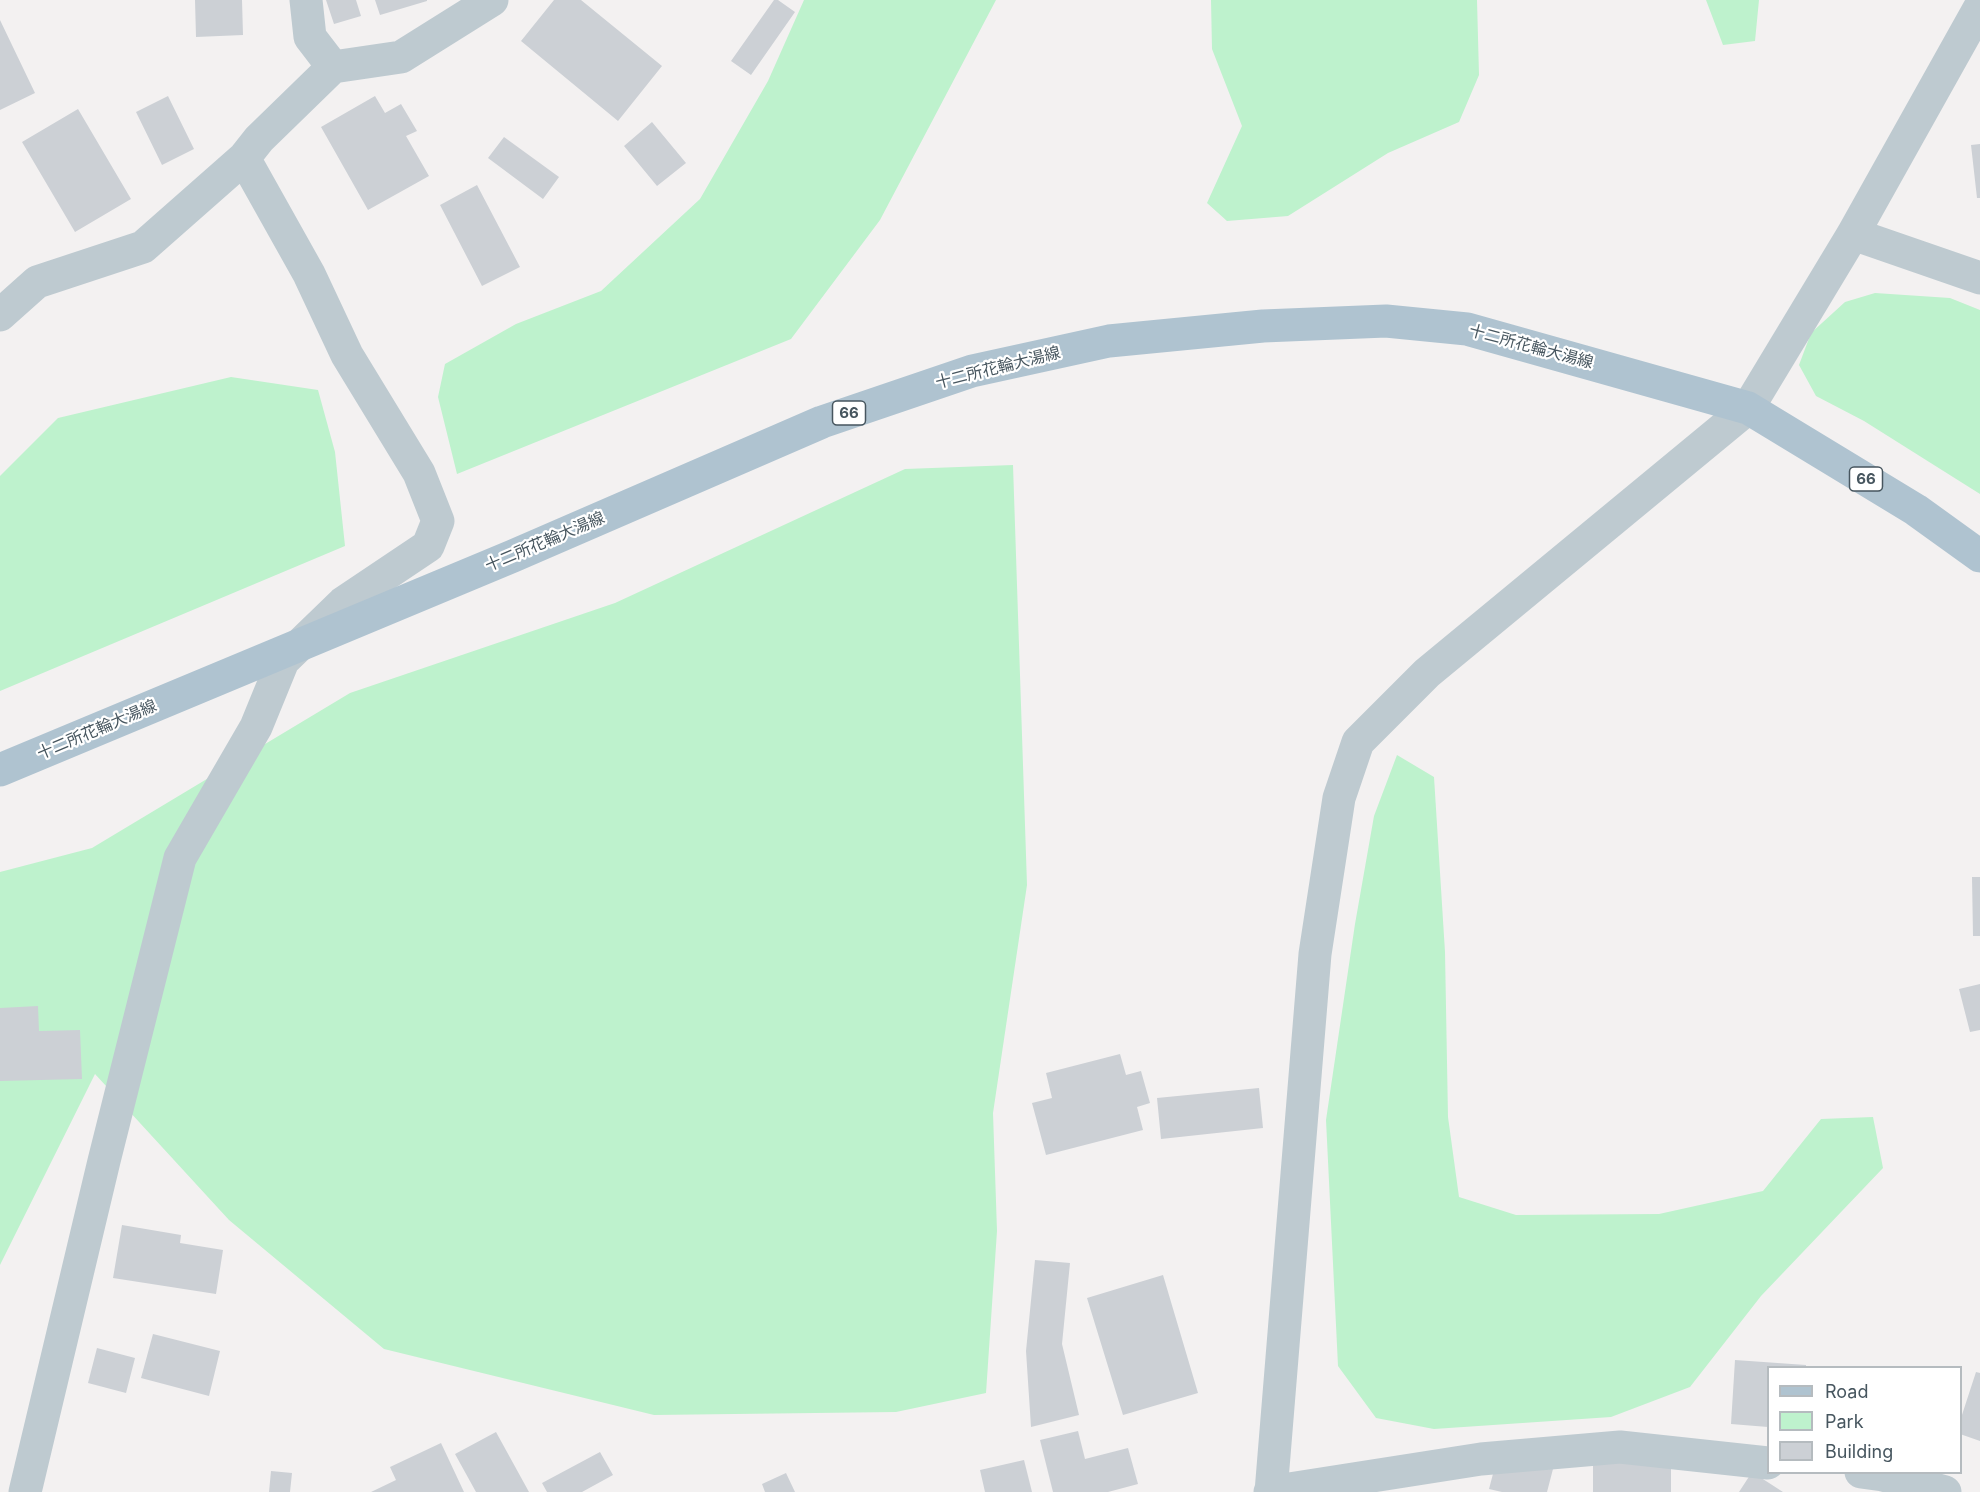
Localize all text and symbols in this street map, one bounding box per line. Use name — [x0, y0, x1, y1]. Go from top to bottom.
street label: 十二所花輪大湯線 — [1467, 321, 1595, 373]
street label: 十二所花輪大湯線 — [934, 343, 1062, 393]
road number: 66 — [832, 401, 866, 425]
road number: 66 — [1850, 467, 1882, 491]
street label: 十二所花輪大湯線 — [482, 508, 608, 576]
street label: 十二所花輪大湯線 — [34, 696, 160, 764]
legend — [1767, 1366, 1962, 1474]
text: Road — [1825, 1381, 1868, 1402]
text: Park — [1825, 1411, 1864, 1432]
text: Building — [1825, 1441, 1893, 1462]

